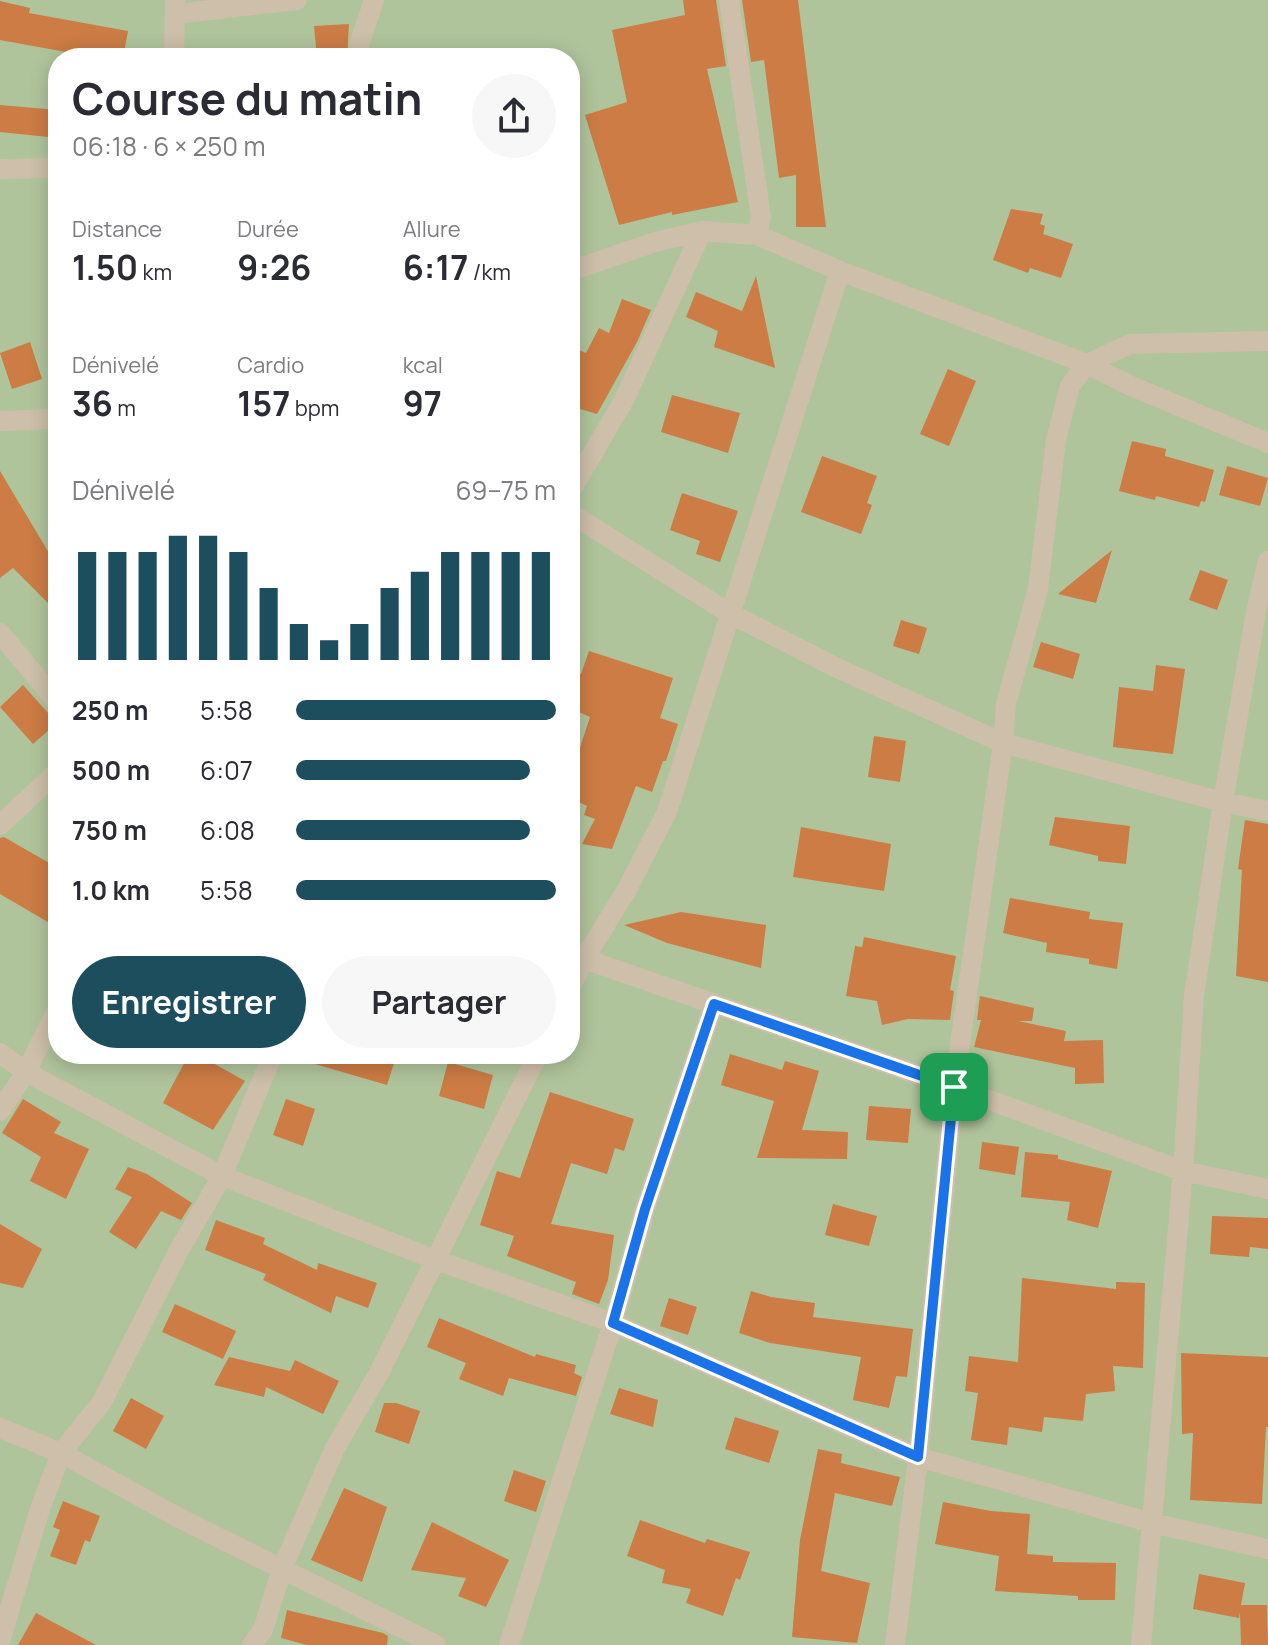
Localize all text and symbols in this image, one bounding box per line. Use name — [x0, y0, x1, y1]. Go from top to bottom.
text: Course du matin — [72, 68, 422, 128]
button: share — [472, 74, 556, 158]
text: 06:18 · 6 × 250 m — [72, 128, 265, 164]
text: Distance — [72, 214, 162, 244]
text: Durée — [237, 214, 299, 244]
text: Allure — [403, 214, 461, 244]
text: 1.50 — [72, 244, 138, 290]
text: 9:26 — [237, 244, 311, 290]
text: 6:17 — [403, 244, 468, 290]
text: km — [138, 257, 172, 287]
text: /km — [468, 257, 511, 287]
text: Dénivelé — [72, 350, 159, 380]
text: Cardio — [237, 350, 304, 380]
text: kcal — [403, 350, 443, 380]
text: 36 — [72, 380, 113, 426]
text: 157 — [237, 380, 290, 426]
text: 97 — [403, 380, 442, 426]
text: m — [113, 393, 136, 423]
text: bpm — [290, 393, 339, 423]
text: Dénivelé — [72, 472, 175, 508]
text: 69–75 m — [456, 472, 556, 508]
text: 250 m — [72, 692, 148, 728]
text: 5:58 — [200, 692, 253, 728]
text: 500 m — [72, 752, 150, 788]
text: 6:07 — [200, 752, 253, 788]
text: 750 m — [72, 812, 147, 848]
text: 6:08 — [200, 812, 255, 848]
text: 1.0 km — [72, 872, 150, 908]
text: 5:58 — [200, 872, 253, 908]
button: Enregistrer — [72, 956, 306, 1048]
button: Partager — [322, 956, 556, 1048]
pin — [920, 1053, 988, 1121]
icon: arrive — [932, 1065, 976, 1109]

